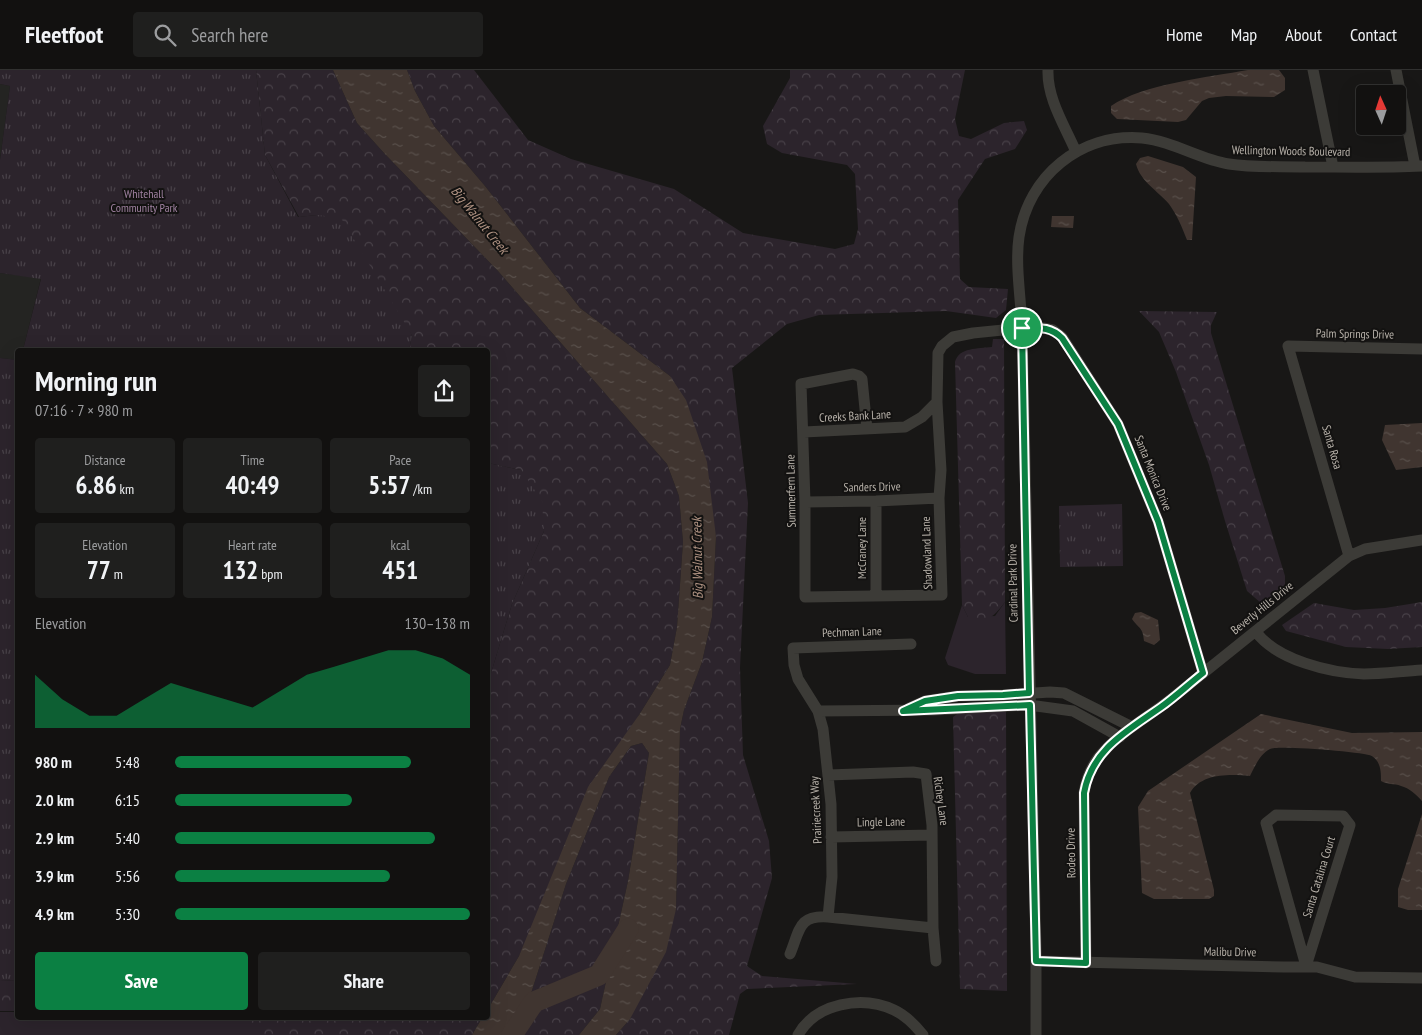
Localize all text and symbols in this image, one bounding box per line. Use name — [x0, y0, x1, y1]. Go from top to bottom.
search box — [133, 12, 483, 57]
text: Fleetfoot — [25, 19, 103, 50]
icon: search — [151, 21, 179, 49]
text: Search here — [191, 23, 268, 47]
text: Home — [1166, 23, 1203, 46]
text: Map — [1231, 23, 1257, 46]
text: About — [1285, 23, 1322, 46]
text: Contact — [1350, 23, 1397, 46]
north arrow — [1356, 85, 1406, 135]
map controls — [1356, 85, 1406, 135]
street label: Wellington Woods Boulevard — [1232, 142, 1350, 159]
water label: Big Walnut Creek — [447, 182, 514, 259]
park label: Whitehall Community Park — [111, 186, 178, 215]
pin — [1001, 307, 1043, 349]
icon: arrive — [1008, 314, 1036, 342]
street label: Palm Springs Drive — [1316, 325, 1394, 342]
text: Morning run — [35, 362, 157, 399]
button: share — [418, 365, 470, 417]
text: 07:16 · 7 × 980 m — [35, 400, 133, 420]
street label: Creeks Bank Lane — [819, 406, 891, 425]
street label: Santa Rosa — [1319, 423, 1346, 471]
street label: Santa Monica Drive — [1132, 433, 1175, 513]
text: Distance — [84, 451, 125, 469]
text: Time — [240, 451, 265, 469]
text: Pace — [389, 451, 411, 469]
street label: Summerfern Lane — [782, 454, 799, 528]
text: 6.86 — [75, 469, 117, 501]
text: 40:49 — [225, 469, 280, 501]
text: 5:57 — [368, 469, 410, 501]
street label: Sanders Drive — [843, 479, 901, 494]
text: km — [117, 480, 134, 498]
text: /km — [410, 480, 432, 498]
water label: Big Walnut Creek — [687, 515, 707, 599]
street label: Shadowland Lane — [918, 516, 935, 590]
street label: McCraney Lane — [854, 517, 869, 579]
text: Elevation — [82, 536, 127, 554]
text: Heart rate — [228, 536, 277, 554]
text: kcal — [391, 536, 410, 554]
street label: Cardinal Park Drive — [1004, 544, 1021, 622]
text: 77 — [87, 554, 111, 586]
text: 132 — [222, 554, 258, 586]
text: 451 — [382, 554, 418, 586]
text: m — [111, 565, 123, 583]
text: bpm — [258, 565, 283, 583]
street label: Beverly Hills Drive — [1227, 578, 1296, 637]
text: Elevation — [35, 613, 86, 633]
text: 130–138 m — [405, 613, 470, 633]
street label: Pechman Lane — [822, 623, 882, 640]
text: 980 m — [35, 752, 72, 772]
text: 5:48 — [115, 752, 140, 772]
street label: Prairiecreek Way — [806, 775, 825, 844]
street label: Richey Lane — [931, 776, 952, 826]
text: 2.0 km — [35, 790, 74, 810]
text: 6:15 — [115, 790, 140, 810]
street label: Lingle Lane — [857, 814, 905, 829]
text: 2.9 km — [35, 828, 74, 848]
text: 5:40 — [115, 828, 140, 848]
street label: Rodeo Drive — [1063, 828, 1078, 878]
street label: Santa Catalina Court — [1299, 834, 1338, 919]
text: 3.9 km — [35, 866, 74, 886]
text: 5:56 — [115, 866, 140, 886]
text: 4.9 km — [35, 904, 74, 924]
text: 5:30 — [115, 904, 140, 924]
street label: Malibu Drive — [1204, 944, 1256, 959]
button: Save — [35, 952, 248, 1010]
button: Share — [258, 952, 470, 1010]

